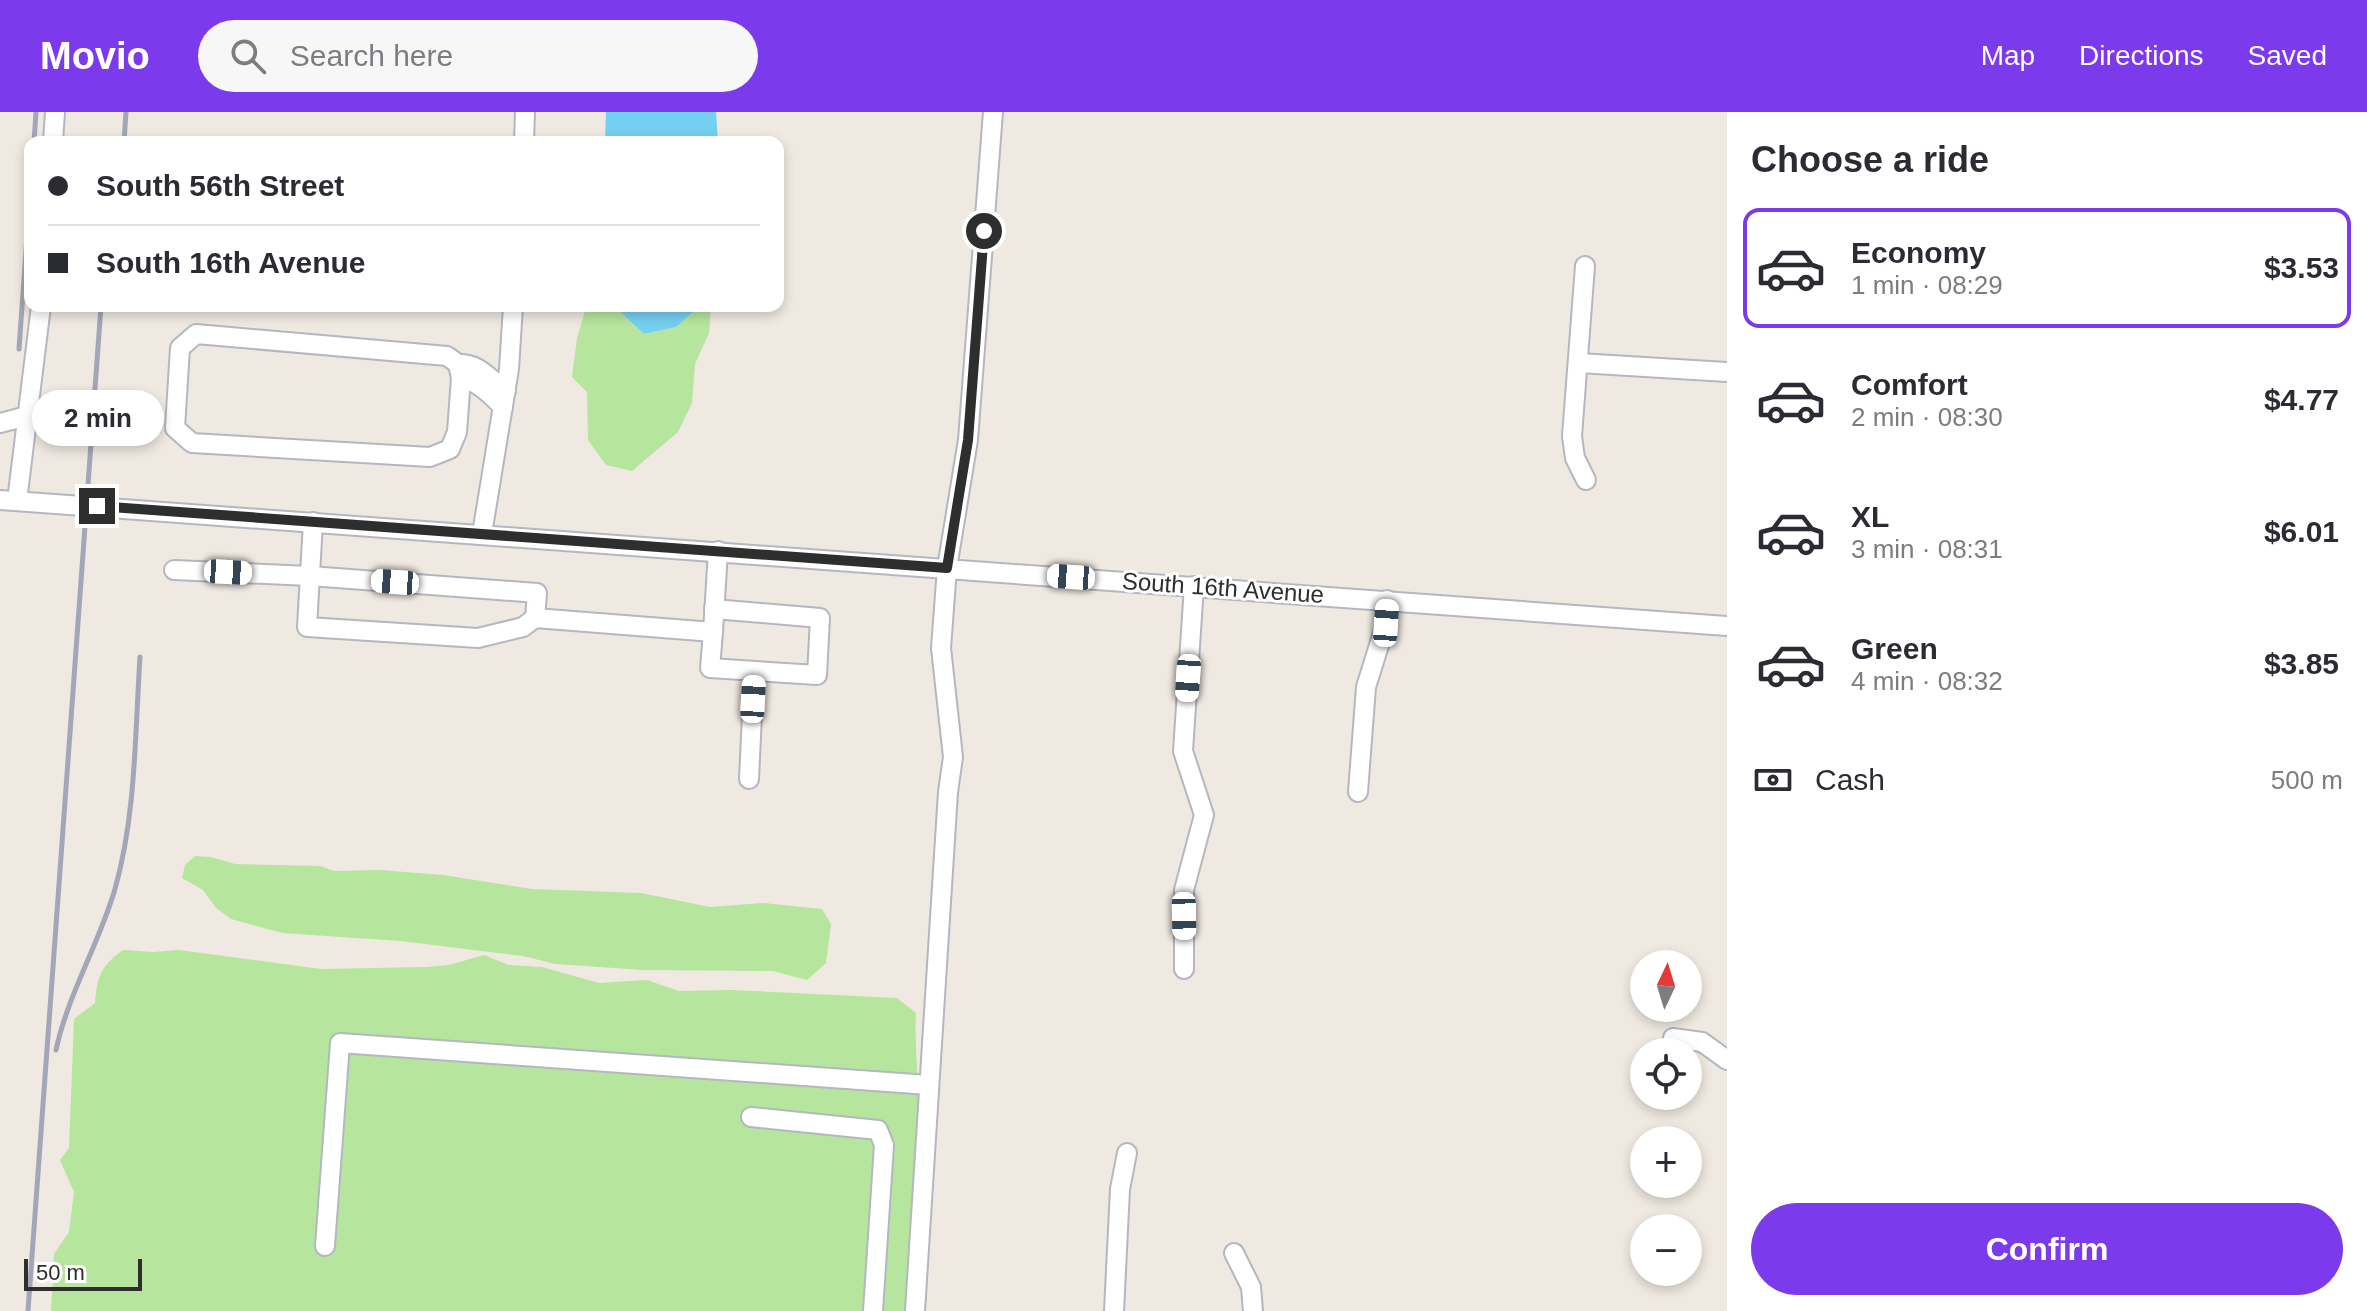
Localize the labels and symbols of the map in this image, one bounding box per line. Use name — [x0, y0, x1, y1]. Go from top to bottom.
route start — [966, 213, 1002, 249]
callout: 2 min — [31, 390, 163, 446]
route end — [79, 488, 115, 524]
car — [203, 559, 253, 585]
car — [1046, 563, 1096, 591]
street label: South 16th Avenue — [1121, 567, 1325, 608]
car — [370, 568, 420, 596]
car — [1372, 598, 1400, 648]
car — [1174, 653, 1202, 703]
car — [740, 674, 766, 724]
car — [1172, 892, 1196, 940]
north arrow — [1630, 950, 1702, 1022]
scale bar — [24, 1255, 142, 1291]

